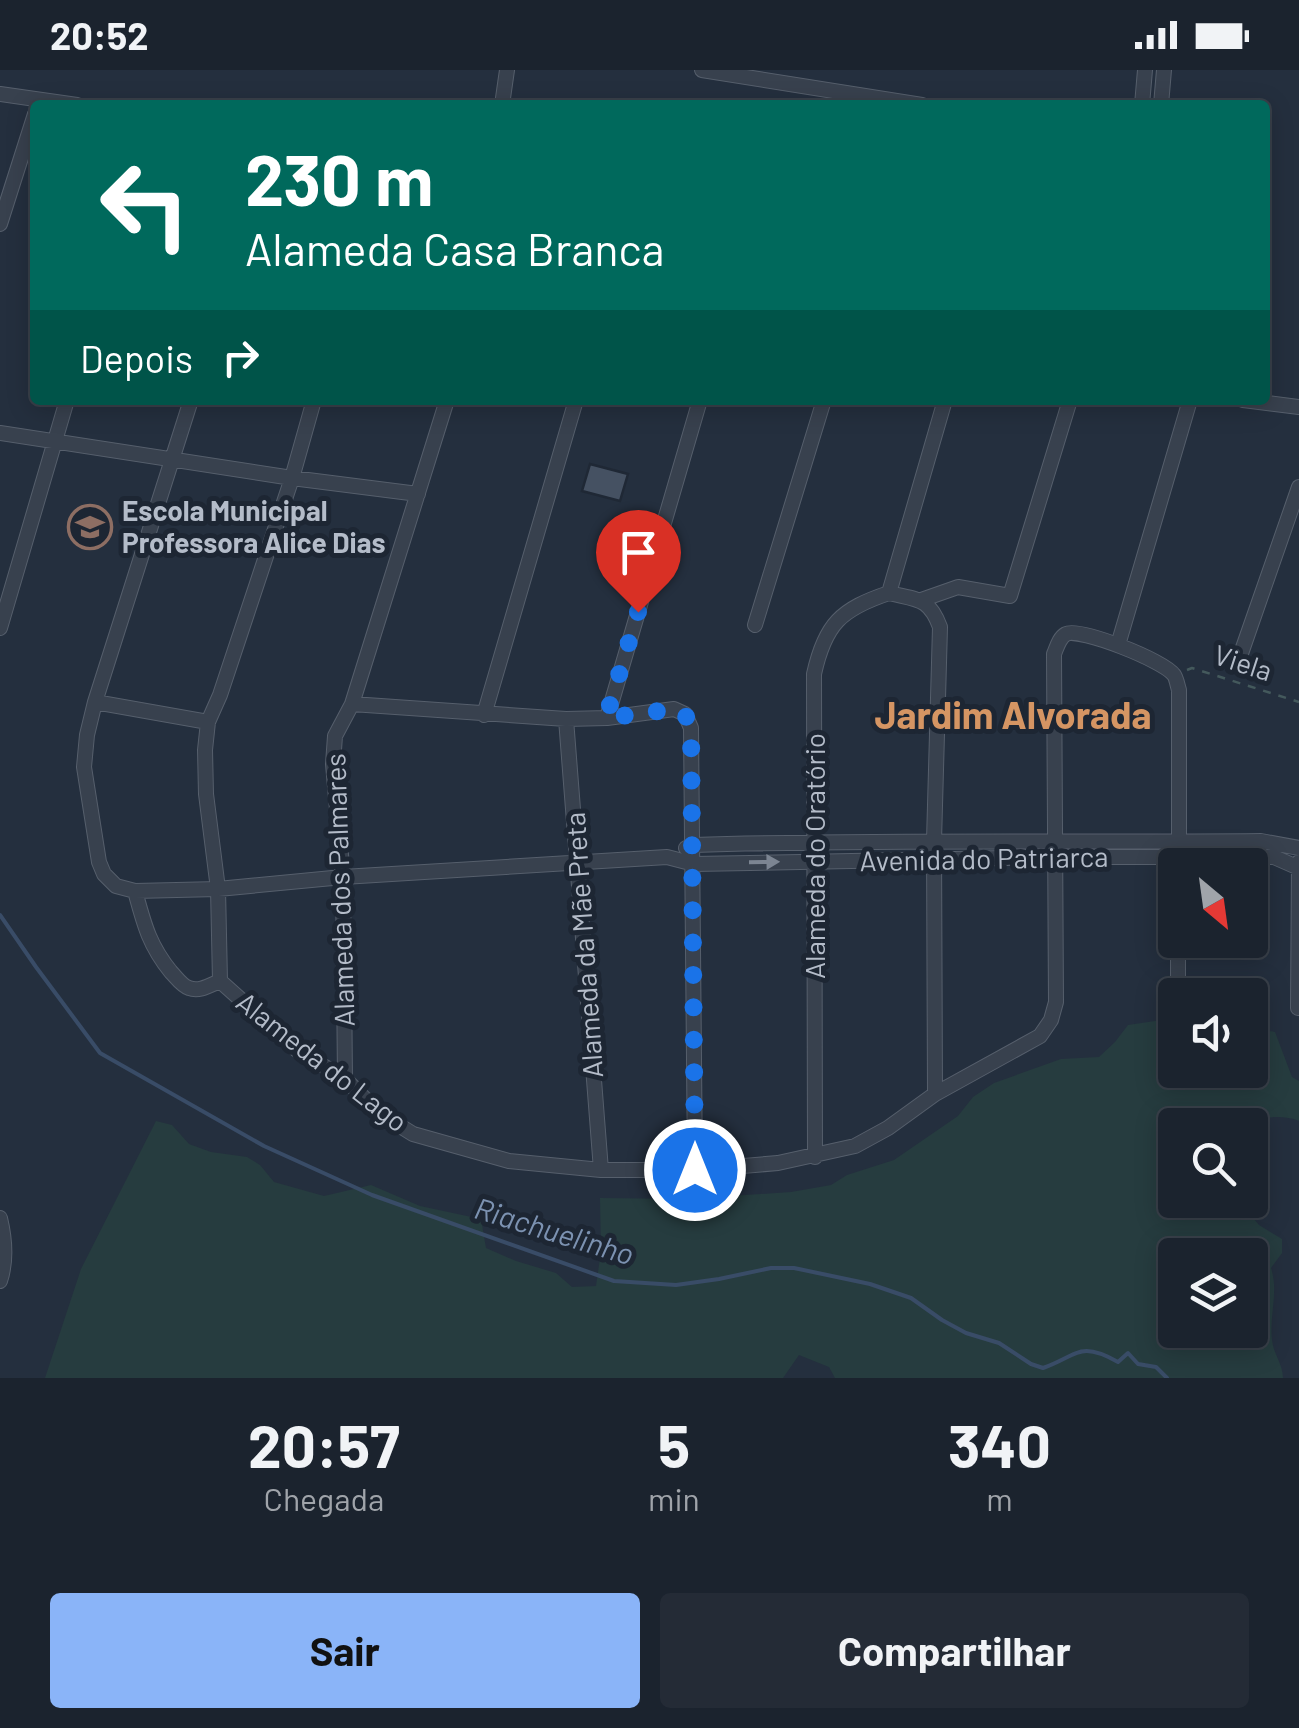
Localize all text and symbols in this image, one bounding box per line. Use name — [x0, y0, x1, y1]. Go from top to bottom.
text: 20:52 — [50, 12, 149, 58]
text: 230 m — [245, 136, 433, 220]
icon: left — [80, 140, 210, 270]
text: Alameda Casa Branca — [245, 221, 665, 275]
icon: right — [213, 330, 268, 385]
text: Depois — [80, 335, 193, 381]
place label: Escola Municipal Professora Alice Dias — [122, 493, 386, 559]
school or university icon: Escola Municipal Professora Alice Dias — [67, 504, 113, 550]
pin — [596, 510, 681, 613]
icon: arrive — [611, 525, 666, 580]
street label: Viela — [1210, 637, 1277, 687]
district label: Jardim Alvorada — [874, 691, 1152, 737]
street label: Alameda do Oratório — [797, 733, 831, 979]
street label: Alameda dos Palmares — [317, 753, 361, 1027]
street label: Alameda da Mãe Preta — [557, 811, 609, 1079]
street label: Avenida do Patriarca — [859, 839, 1109, 877]
north arrow — [1158, 848, 1268, 958]
map controls — [1158, 848, 1268, 1348]
one-way arrow — [748, 853, 780, 869]
button: sound — [1158, 978, 1268, 1088]
street label: Alameda do Lago — [230, 984, 415, 1138]
button: search — [1158, 1108, 1268, 1218]
position arrow — [643, 1118, 747, 1222]
water label: Riachuelinho — [471, 1189, 638, 1271]
button: layers — [1158, 1238, 1268, 1348]
text: 20:57 — [248, 1408, 400, 1480]
text: 5 — [658, 1408, 690, 1480]
text: 340 — [948, 1408, 1051, 1480]
text: Chegada — [264, 1479, 384, 1517]
text: min — [648, 1479, 700, 1517]
text: m — [986, 1479, 1013, 1517]
button: Sair — [50, 1593, 640, 1708]
button: Compartilhar — [660, 1593, 1249, 1708]

